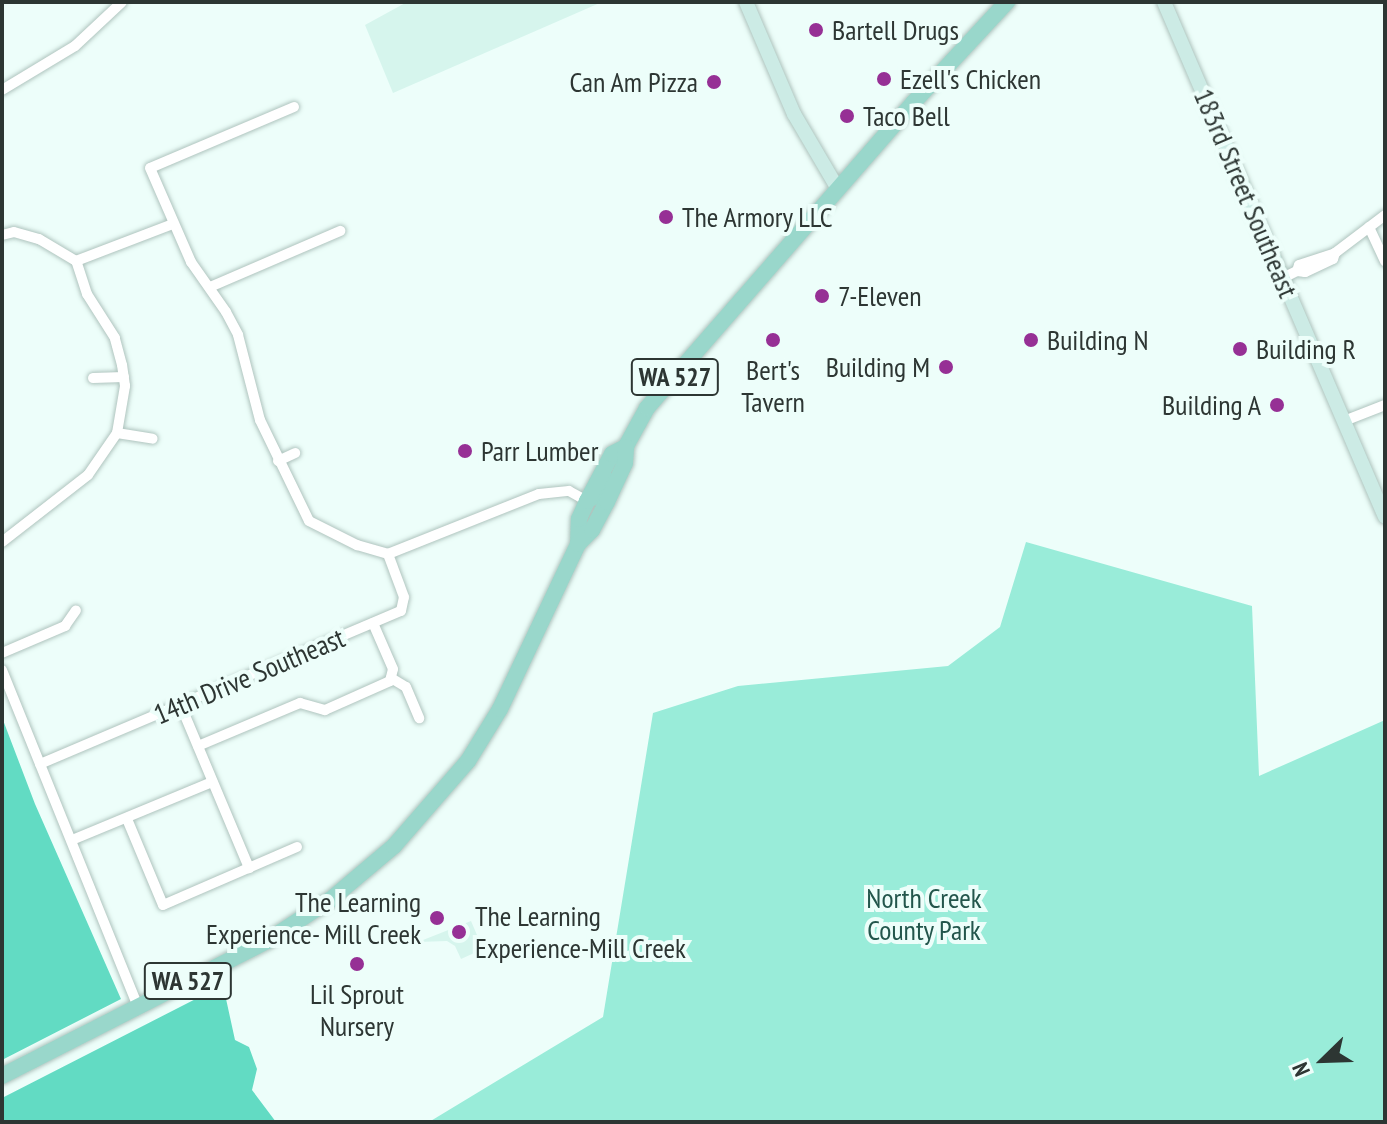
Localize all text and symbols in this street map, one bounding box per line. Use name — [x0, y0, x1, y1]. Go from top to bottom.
place label: Bartell Drugs — [832, 13, 959, 47]
marker: Bartell Drugs — [807, 21, 825, 39]
place label: Ezell's Chicken — [900, 62, 1041, 96]
place label: Can Am Pizza — [569, 65, 698, 99]
marker: Ezell's Chicken — [875, 70, 893, 88]
marker: Can Am Pizza — [705, 73, 723, 91]
street label: 183rd Street Southeast — [1187, 84, 1305, 302]
place label: Taco Bell — [863, 99, 950, 133]
marker: Taco Bell — [838, 107, 856, 125]
place label: The Armory LLC — [682, 200, 834, 234]
marker: The Armory LLC — [657, 208, 675, 226]
place label: 7-Eleven — [838, 279, 922, 313]
marker: 7-Eleven — [813, 287, 831, 305]
place label: Building N — [1047, 323, 1149, 357]
marker: Bert's Tavern — [764, 331, 782, 349]
marker: Building N — [1022, 331, 1040, 349]
place label: Building R — [1256, 332, 1356, 366]
marker: Building R — [1231, 340, 1249, 358]
place label: Building M — [826, 350, 930, 384]
place label: Bert's Tavern — [741, 353, 805, 419]
road number: WA 527 — [629, 355, 721, 399]
marker: Building M — [937, 358, 955, 376]
place label: Building A — [1161, 388, 1261, 422]
marker: Building A — [1268, 396, 1286, 414]
place label: Parr Lumber — [481, 434, 598, 468]
marker: Parr Lumber — [456, 442, 474, 460]
street label: 14th Drive Southeast — [148, 621, 350, 731]
park label: North Creek County Park — [866, 881, 982, 947]
place label: The Learning Experience- Mill Creek — [204, 885, 421, 951]
place label: The Learning Experience-Mill Creek — [475, 899, 686, 965]
marker: The Learning Experience- Mill Creek — [428, 909, 446, 927]
marker: The Learning Experience-Mill Creek — [450, 923, 468, 941]
marker: Lil Sprout Nursery — [348, 955, 366, 973]
road number: WA 527 — [142, 959, 234, 1003]
place label: Lil Sprout Nursery — [310, 977, 404, 1043]
north arrow — [1283, 1020, 1363, 1100]
text: N — [1286, 1058, 1316, 1080]

